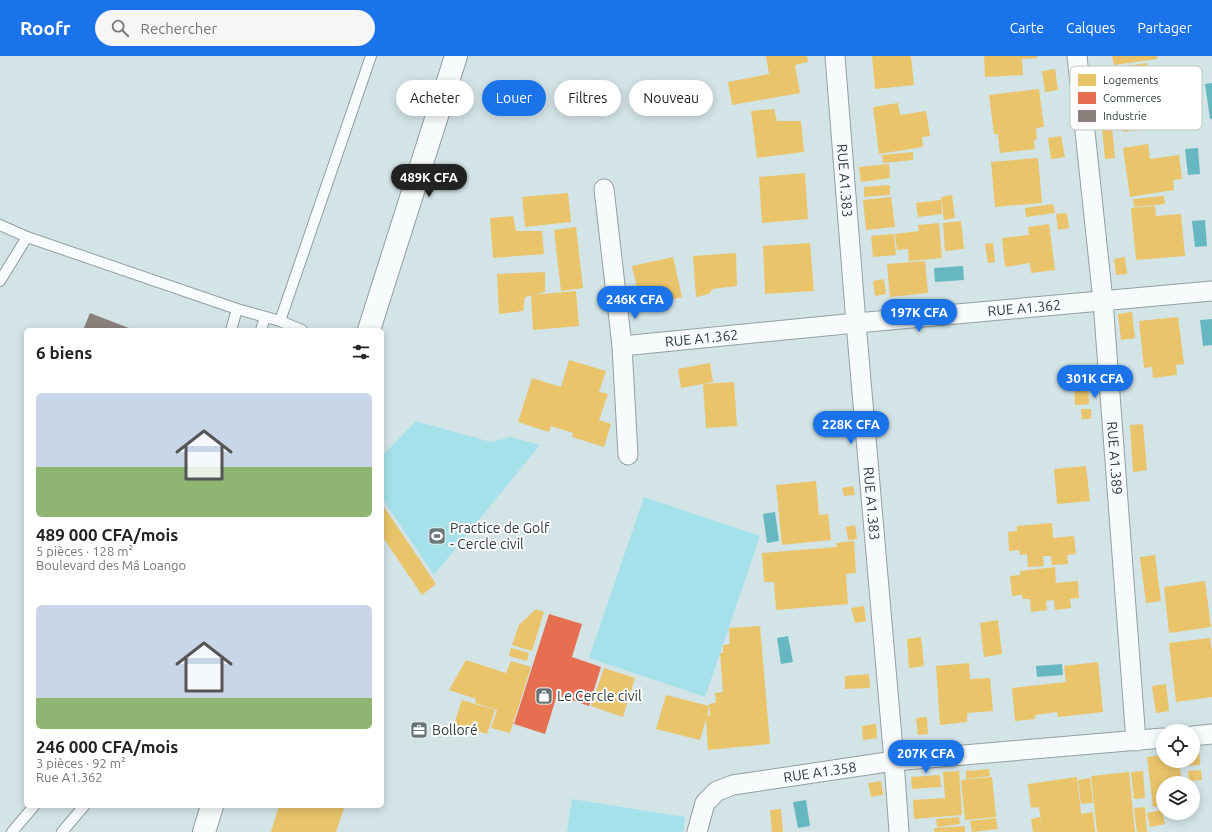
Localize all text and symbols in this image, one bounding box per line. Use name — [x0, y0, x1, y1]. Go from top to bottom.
search box — [95, 10, 375, 46]
text: Roofr — [20, 17, 71, 39]
icon: search — [109, 17, 131, 39]
text: Rechercher — [141, 20, 217, 37]
text: Carte — [1010, 20, 1044, 36]
text: Calques — [1066, 20, 1115, 36]
text: Partager — [1137, 20, 1192, 36]
legend — [1070, 66, 1202, 130]
text: Logements — [1103, 74, 1159, 86]
chip: Acheter — [396, 80, 474, 116]
chip: Louer — [482, 80, 546, 116]
chip: Filtres — [554, 80, 621, 116]
chip: Nouveau — [629, 80, 713, 116]
text: Commerces — [1103, 92, 1162, 104]
text: Industrie — [1103, 110, 1147, 122]
street label: RUE A1.383 — [834, 143, 856, 218]
pin: 489K CFA — [388, 164, 470, 198]
text: 489K CFA — [400, 170, 458, 184]
pin: 246K CFA — [594, 286, 676, 320]
text: 246K CFA — [606, 292, 664, 306]
street label: RUE A1.362 — [987, 297, 1062, 319]
pin: 197K CFA — [878, 299, 960, 333]
text: 197K CFA — [890, 305, 948, 319]
street label: RUE A1.362 — [664, 327, 739, 350]
icon: filters — [350, 341, 372, 363]
text: 6 biens — [36, 343, 92, 362]
pin: 301K CFA — [1054, 365, 1136, 399]
text: 301K CFA — [1066, 371, 1124, 385]
pin: 228K CFA — [810, 411, 892, 445]
text: 228K CFA — [822, 417, 880, 431]
icon: home — [168, 419, 240, 491]
street label: RUE A1.389 — [1104, 421, 1126, 495]
street label: RUE A1.383 — [861, 466, 883, 541]
place label: Practice de Golf - Cercle civil — [450, 520, 550, 552]
text: 489 000 CFA/mois — [36, 525, 178, 544]
sports icon: Practice de Golf - Cercle civil — [427, 526, 447, 546]
text: 5 pièces · 128 m² — [36, 544, 133, 558]
text: Boulevard des Mâ Loango — [36, 558, 186, 572]
icon: home — [168, 631, 240, 703]
shop icon: Le Cercle civil — [534, 686, 554, 706]
place label: Le Cercle civil — [557, 688, 642, 704]
office icon: Bolloré — [409, 720, 429, 740]
place label: Bolloré — [432, 722, 478, 738]
map controls — [1156, 724, 1200, 820]
button: locate — [1156, 724, 1200, 768]
text: 246 000 CFA/mois — [36, 737, 178, 756]
pin: 207K CFA — [885, 740, 967, 774]
text: 207K CFA — [897, 746, 955, 760]
text: 3 pièces · 92 m² — [36, 756, 126, 770]
street label: RUE A1.358 — [782, 759, 858, 785]
text: Rue A1.362 — [36, 770, 103, 784]
button: layers — [1156, 776, 1200, 820]

